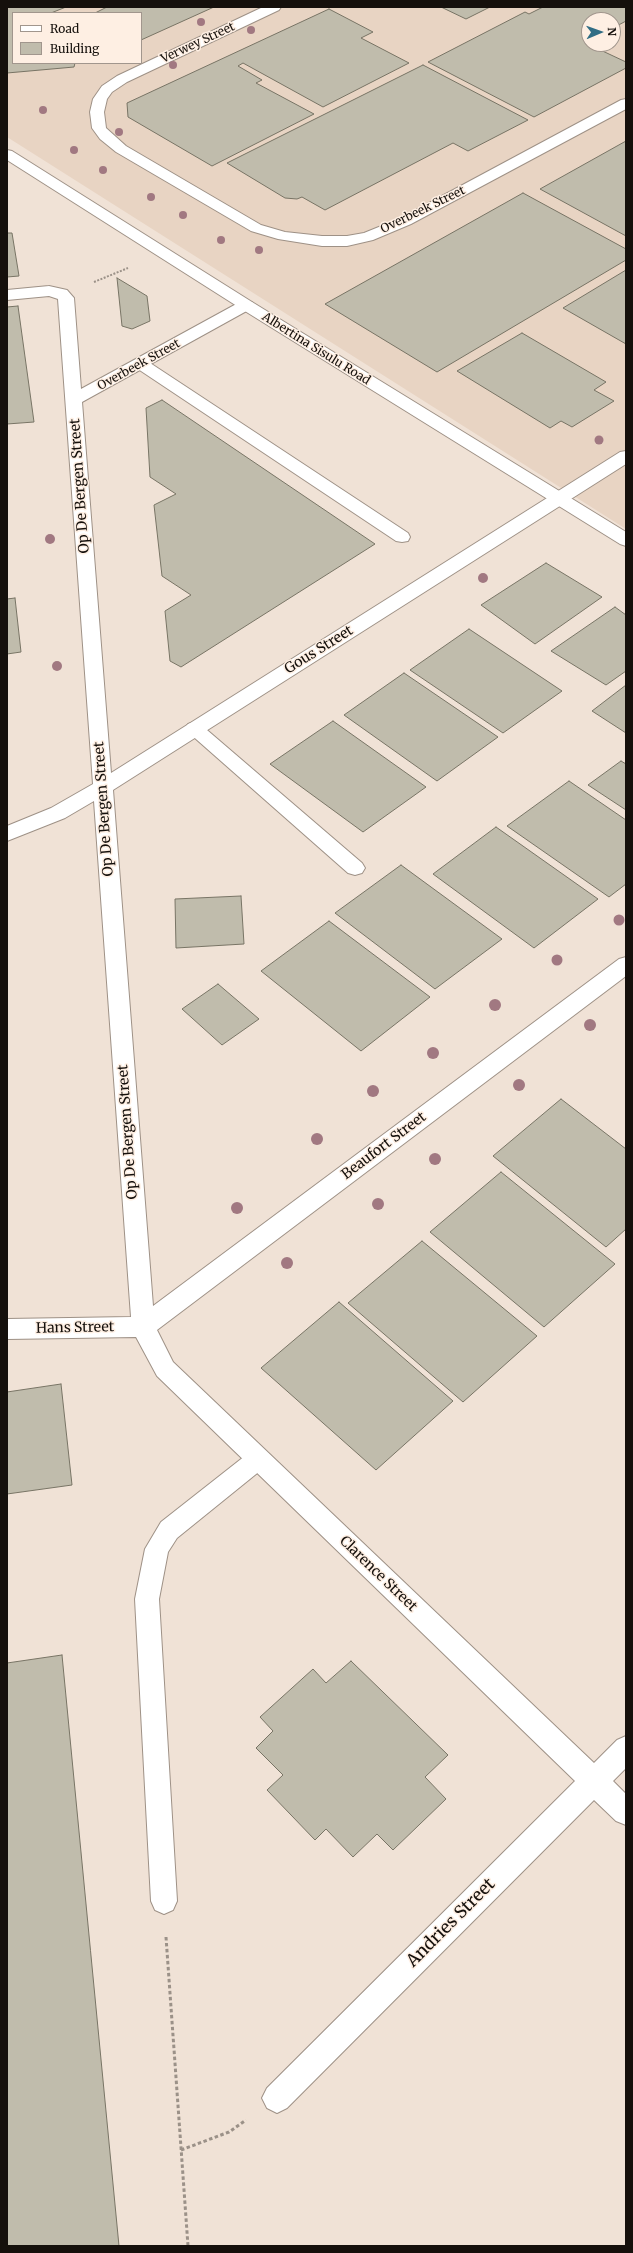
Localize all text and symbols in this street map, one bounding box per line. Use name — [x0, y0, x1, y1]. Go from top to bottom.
legend — [12, 12, 142, 64]
north arrow — [581, 12, 621, 52]
street label: Verwey Street — [159, 20, 237, 66]
text: Road — [50, 21, 79, 36]
text: N — [605, 27, 619, 36]
text: Building — [50, 41, 99, 56]
street label: Overbeek Street — [378, 183, 468, 237]
street label: Albertina Sisulu Road — [259, 310, 373, 388]
street label: Overbeek Street — [95, 336, 183, 394]
street label: Op De Bergen Street — [67, 418, 93, 554]
street label: Gous Street — [282, 622, 356, 678]
street label: Op De Bergen Street — [91, 741, 117, 877]
street label: Op De Bergen Street — [115, 1064, 141, 1200]
street label: Beaufort Street — [338, 1109, 430, 1183]
street label: Hans Street — [36, 1319, 114, 1337]
street label: Clarence Street — [336, 1533, 420, 1615]
street label: Andries Street — [403, 1875, 499, 1971]

